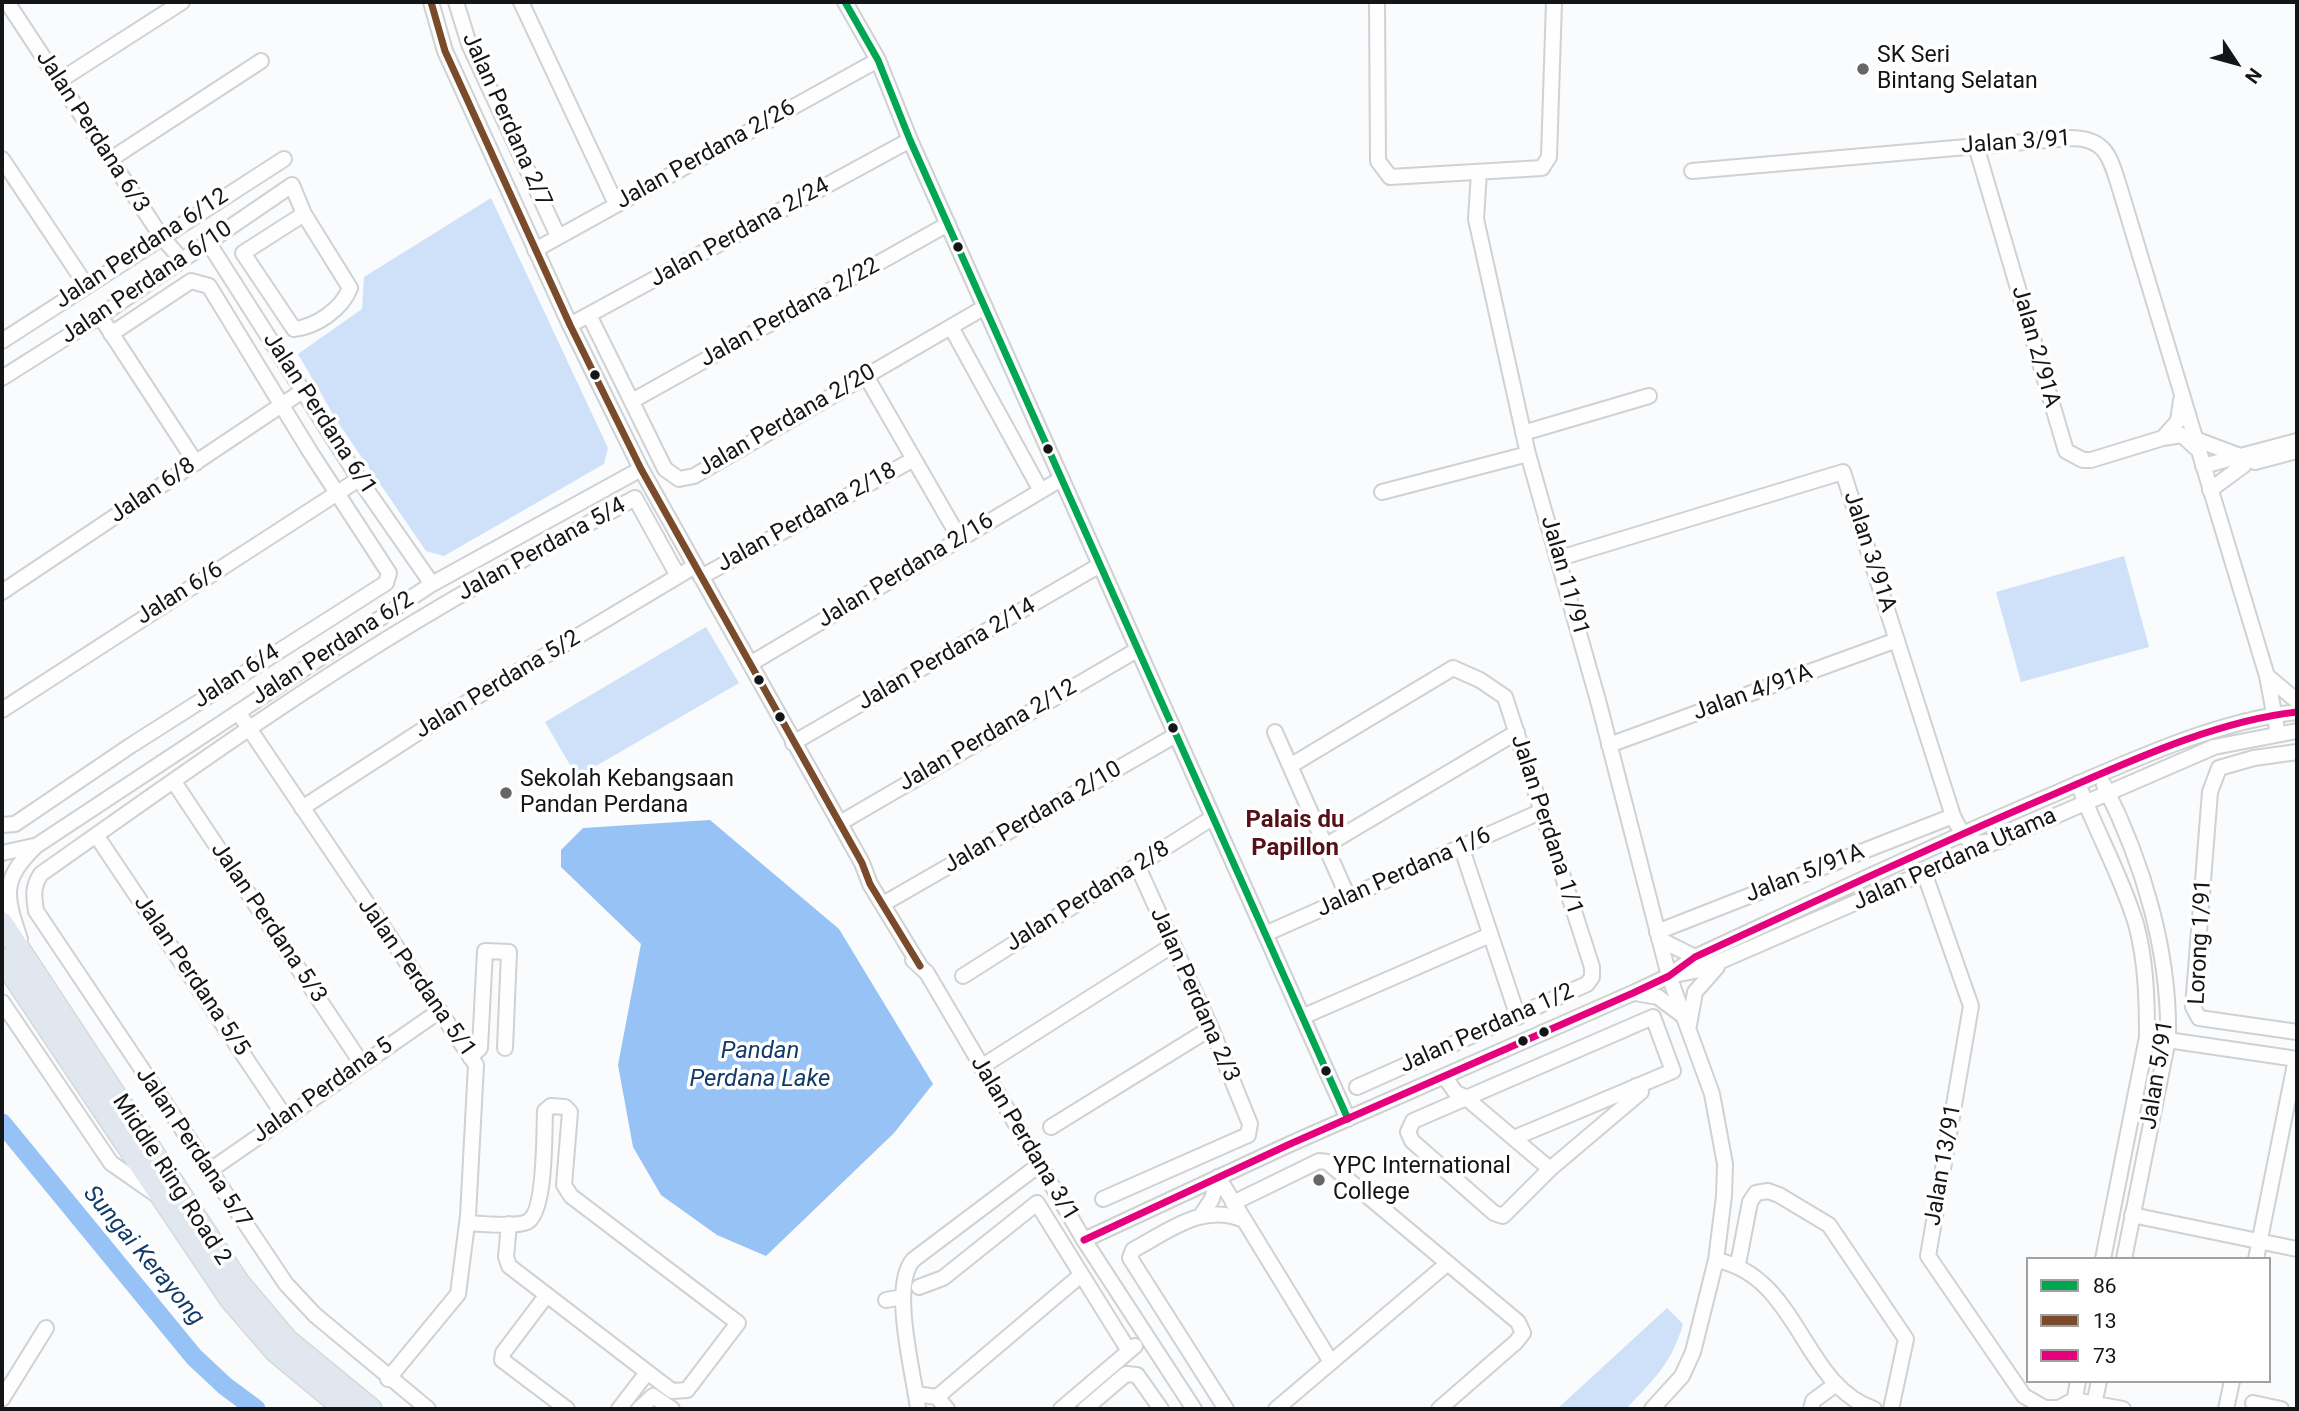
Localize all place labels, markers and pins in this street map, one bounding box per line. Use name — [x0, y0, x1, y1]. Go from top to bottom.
place label: SK Seri Bintang Selatan — [1877, 42, 2038, 96]
marker: SK Seri Bintang Selatan — [1855, 61, 1871, 77]
unlabelled marker — [951, 240, 965, 254]
unlabelled marker — [588, 368, 602, 382]
unlabelled marker — [1041, 442, 1055, 456]
unlabelled marker — [752, 673, 766, 687]
unlabelled marker — [773, 710, 787, 724]
unlabelled marker — [1166, 721, 1180, 735]
place label: Sekolah Kebangsaan Pandan Perdana — [520, 766, 734, 820]
marker: Sekolah Kebangsaan Pandan Perdana — [498, 785, 514, 801]
unlabelled marker — [1537, 1025, 1551, 1039]
unlabelled marker — [1516, 1034, 1530, 1048]
unlabelled marker — [1319, 1064, 1333, 1078]
place label: YPC International College — [1333, 1153, 1511, 1207]
marker: YPC International College — [1311, 1172, 1327, 1188]

